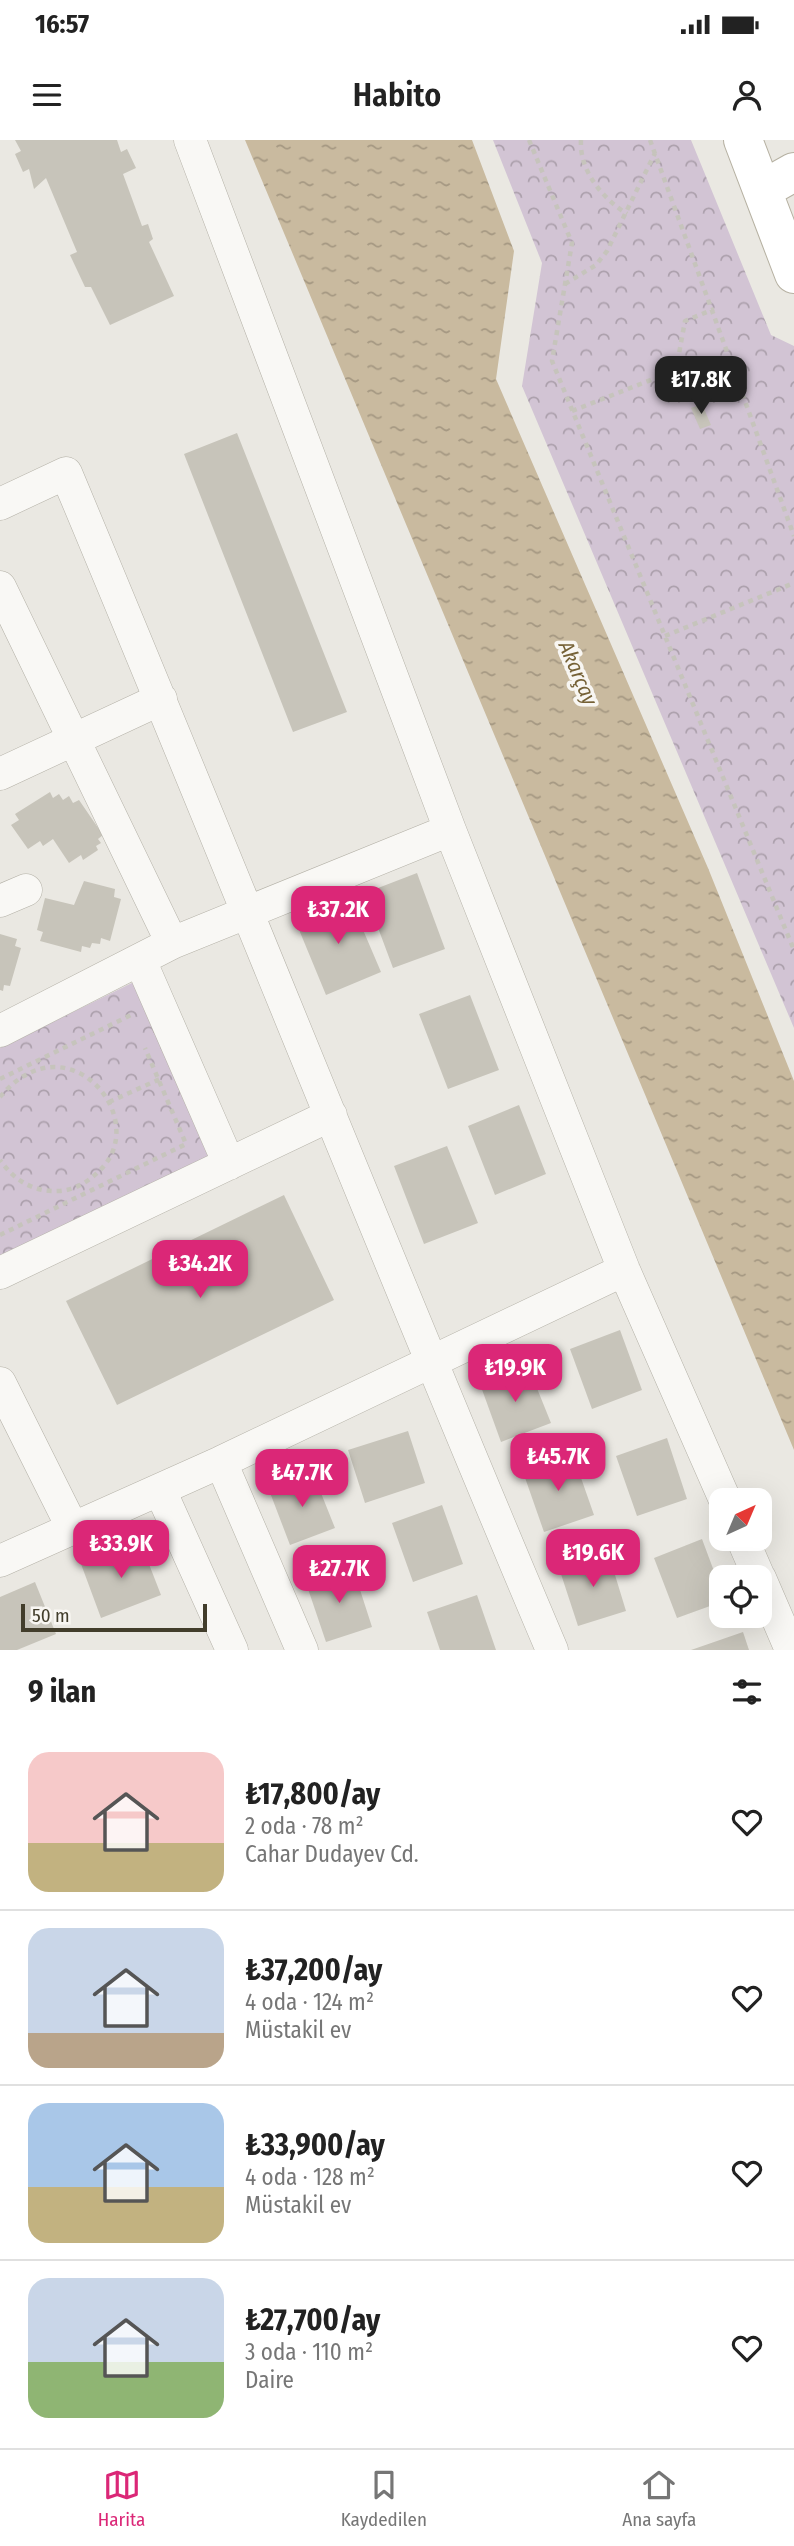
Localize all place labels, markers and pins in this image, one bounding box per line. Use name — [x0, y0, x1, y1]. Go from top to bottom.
pin: ₺17.8K — [644, 356, 758, 416]
pin: ₺37.2K — [281, 886, 395, 946]
pin: ₺34.2K — [143, 1240, 257, 1300]
pin: ₺19.9K — [458, 1344, 572, 1404]
pin: ₺45.7K — [501, 1434, 615, 1493]
pin: ₺47.7K — [245, 1450, 359, 1509]
pin: ₺33.9K — [64, 1520, 178, 1580]
pin: ₺19.6K — [536, 1530, 650, 1589]
pin: ₺27.7K — [282, 1546, 396, 1605]

